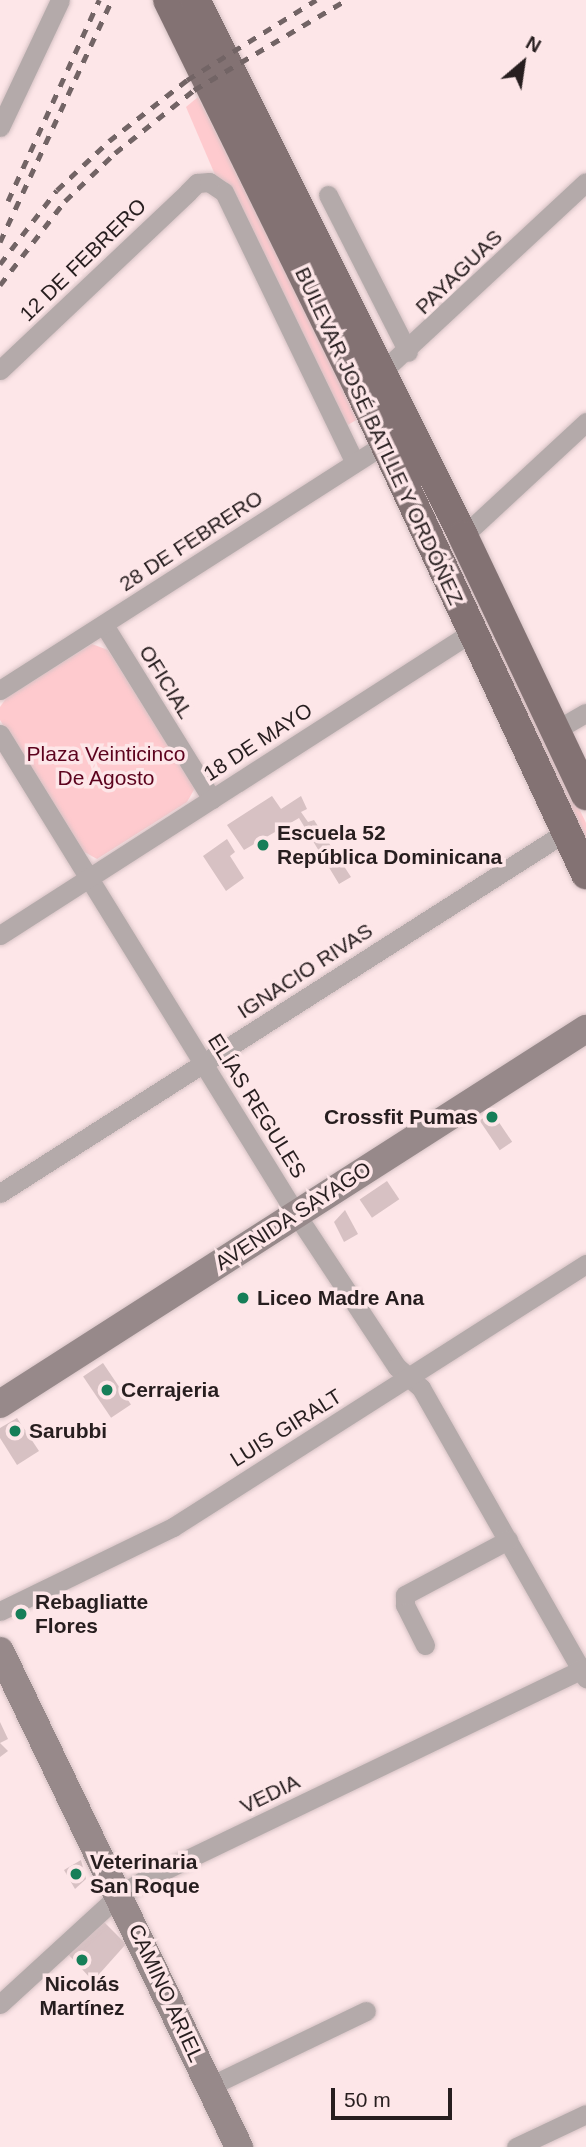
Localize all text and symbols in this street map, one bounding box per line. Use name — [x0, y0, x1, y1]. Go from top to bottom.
north arrow — [488, 28, 558, 98]
text: N — [522, 32, 545, 57]
street label: 12 DE FEBRERO — [15, 193, 151, 327]
street label: PAYAGUAS — [410, 224, 508, 320]
street label: BULEVAR JOSÉ BATLLE Y ORDÓÑEZ — [289, 263, 469, 609]
street label: 28 DE FEBRERO — [115, 485, 267, 597]
street label: OFICIAL — [134, 641, 198, 723]
street label: 18 DE MAYO — [199, 698, 317, 786]
park label: Plaza Veinticinco De Agosto — [27, 741, 185, 791]
place label: Escuela 52 República Dominicana — [277, 820, 502, 870]
marker: Escuela 52 República Dominicana — [255, 837, 271, 853]
street label: IGNACIO RIVAS — [233, 918, 377, 1024]
street label: ELÍAS REGULES — [202, 1029, 312, 1183]
place label: Crossfit Pumas — [324, 1104, 478, 1130]
marker: Crossfit Pumas — [484, 1109, 500, 1125]
street label: AVENIDA SAYAGO — [210, 1156, 376, 1276]
place label: Liceo Madre Ana — [257, 1285, 425, 1311]
marker: Liceo Madre Ana — [235, 1290, 251, 1306]
place label: Cerrajeria — [121, 1377, 219, 1403]
marker: Cerrajeria — [99, 1382, 115, 1398]
street label: LUIS GIRALT — [226, 1384, 346, 1472]
place label: Sarubbi — [29, 1418, 107, 1444]
marker: Sarubbi — [7, 1423, 23, 1439]
place label: Rebagliatte Flores — [35, 1589, 148, 1639]
marker: Rebagliatte Flores — [13, 1606, 29, 1622]
street label: VEDIA — [236, 1769, 304, 1819]
place label: Veterinaria San Roque — [90, 1849, 200, 1899]
marker: Veterinaria San Roque — [68, 1866, 84, 1882]
street label: CAMINO ARIEL — [123, 1919, 209, 2067]
marker: Nicolás Martínez — [74, 1952, 90, 1968]
place label: Nicolás Martínez — [39, 1971, 125, 2021]
scale bar — [334, 2074, 455, 2118]
text: 50 m — [344, 2088, 391, 2111]

